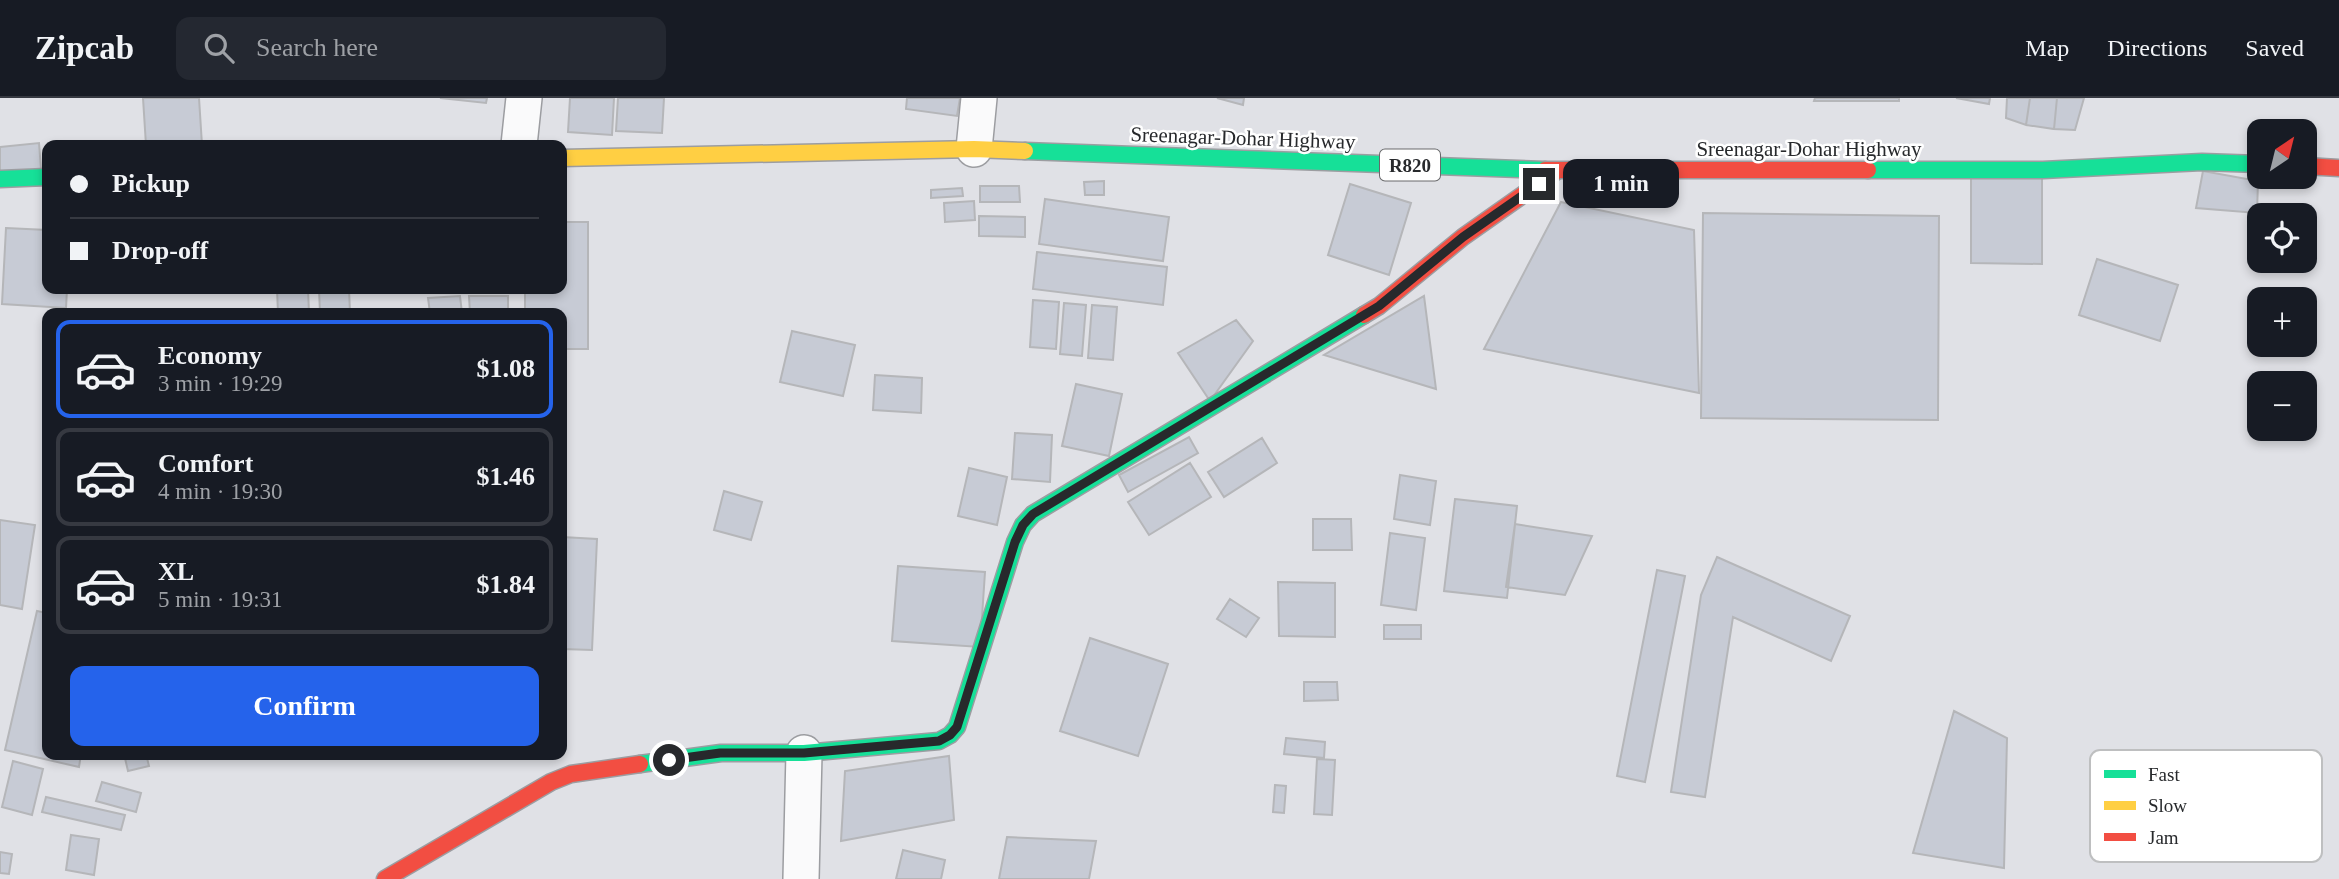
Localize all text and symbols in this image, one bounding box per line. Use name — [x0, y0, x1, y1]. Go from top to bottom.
search box — [176, 17, 666, 80]
icon: search — [200, 29, 238, 67]
text: Zipcab — [35, 30, 134, 66]
text: Search here — [256, 33, 378, 62]
text: Map — [2025, 35, 2069, 61]
text: Directions — [2107, 35, 2207, 61]
text: Saved — [2245, 35, 2304, 61]
north arrow — [2247, 119, 2317, 189]
map controls — [2247, 119, 2317, 441]
street label: Sreenagar-Dohar Highway — [1130, 122, 1356, 154]
street label: Sreenagar-Dohar Highway — [1696, 137, 1922, 161]
road number: R820 — [1380, 150, 1440, 180]
callout: 1 min — [1564, 160, 1679, 208]
route end — [1523, 168, 1555, 200]
text: Pickup — [112, 169, 190, 198]
text: 1 min — [1593, 171, 1649, 196]
button: locate — [2247, 203, 2317, 273]
text: Drop-off — [112, 236, 208, 265]
button: + — [2247, 287, 2317, 357]
icon: car — [74, 338, 137, 401]
text: Economy — [158, 341, 262, 370]
text: $1.08 — [477, 354, 535, 383]
text: 3 min · 19:29 — [158, 371, 283, 396]
button: − — [2247, 371, 2317, 441]
icon: car — [74, 446, 137, 509]
text: Comfort — [158, 449, 253, 478]
text: $1.46 — [477, 462, 535, 491]
text: 4 min · 19:30 — [158, 479, 283, 504]
icon: car — [74, 554, 137, 617]
text: XL — [158, 557, 194, 586]
text: $1.84 — [477, 570, 535, 599]
text: 5 min · 19:31 — [158, 587, 283, 612]
button: Confirm — [70, 666, 539, 746]
route start — [653, 744, 685, 776]
legend — [2090, 750, 2322, 862]
text: Fast — [2148, 764, 2180, 785]
text: Slow — [2148, 795, 2187, 816]
text: Jam — [2148, 827, 2179, 848]

